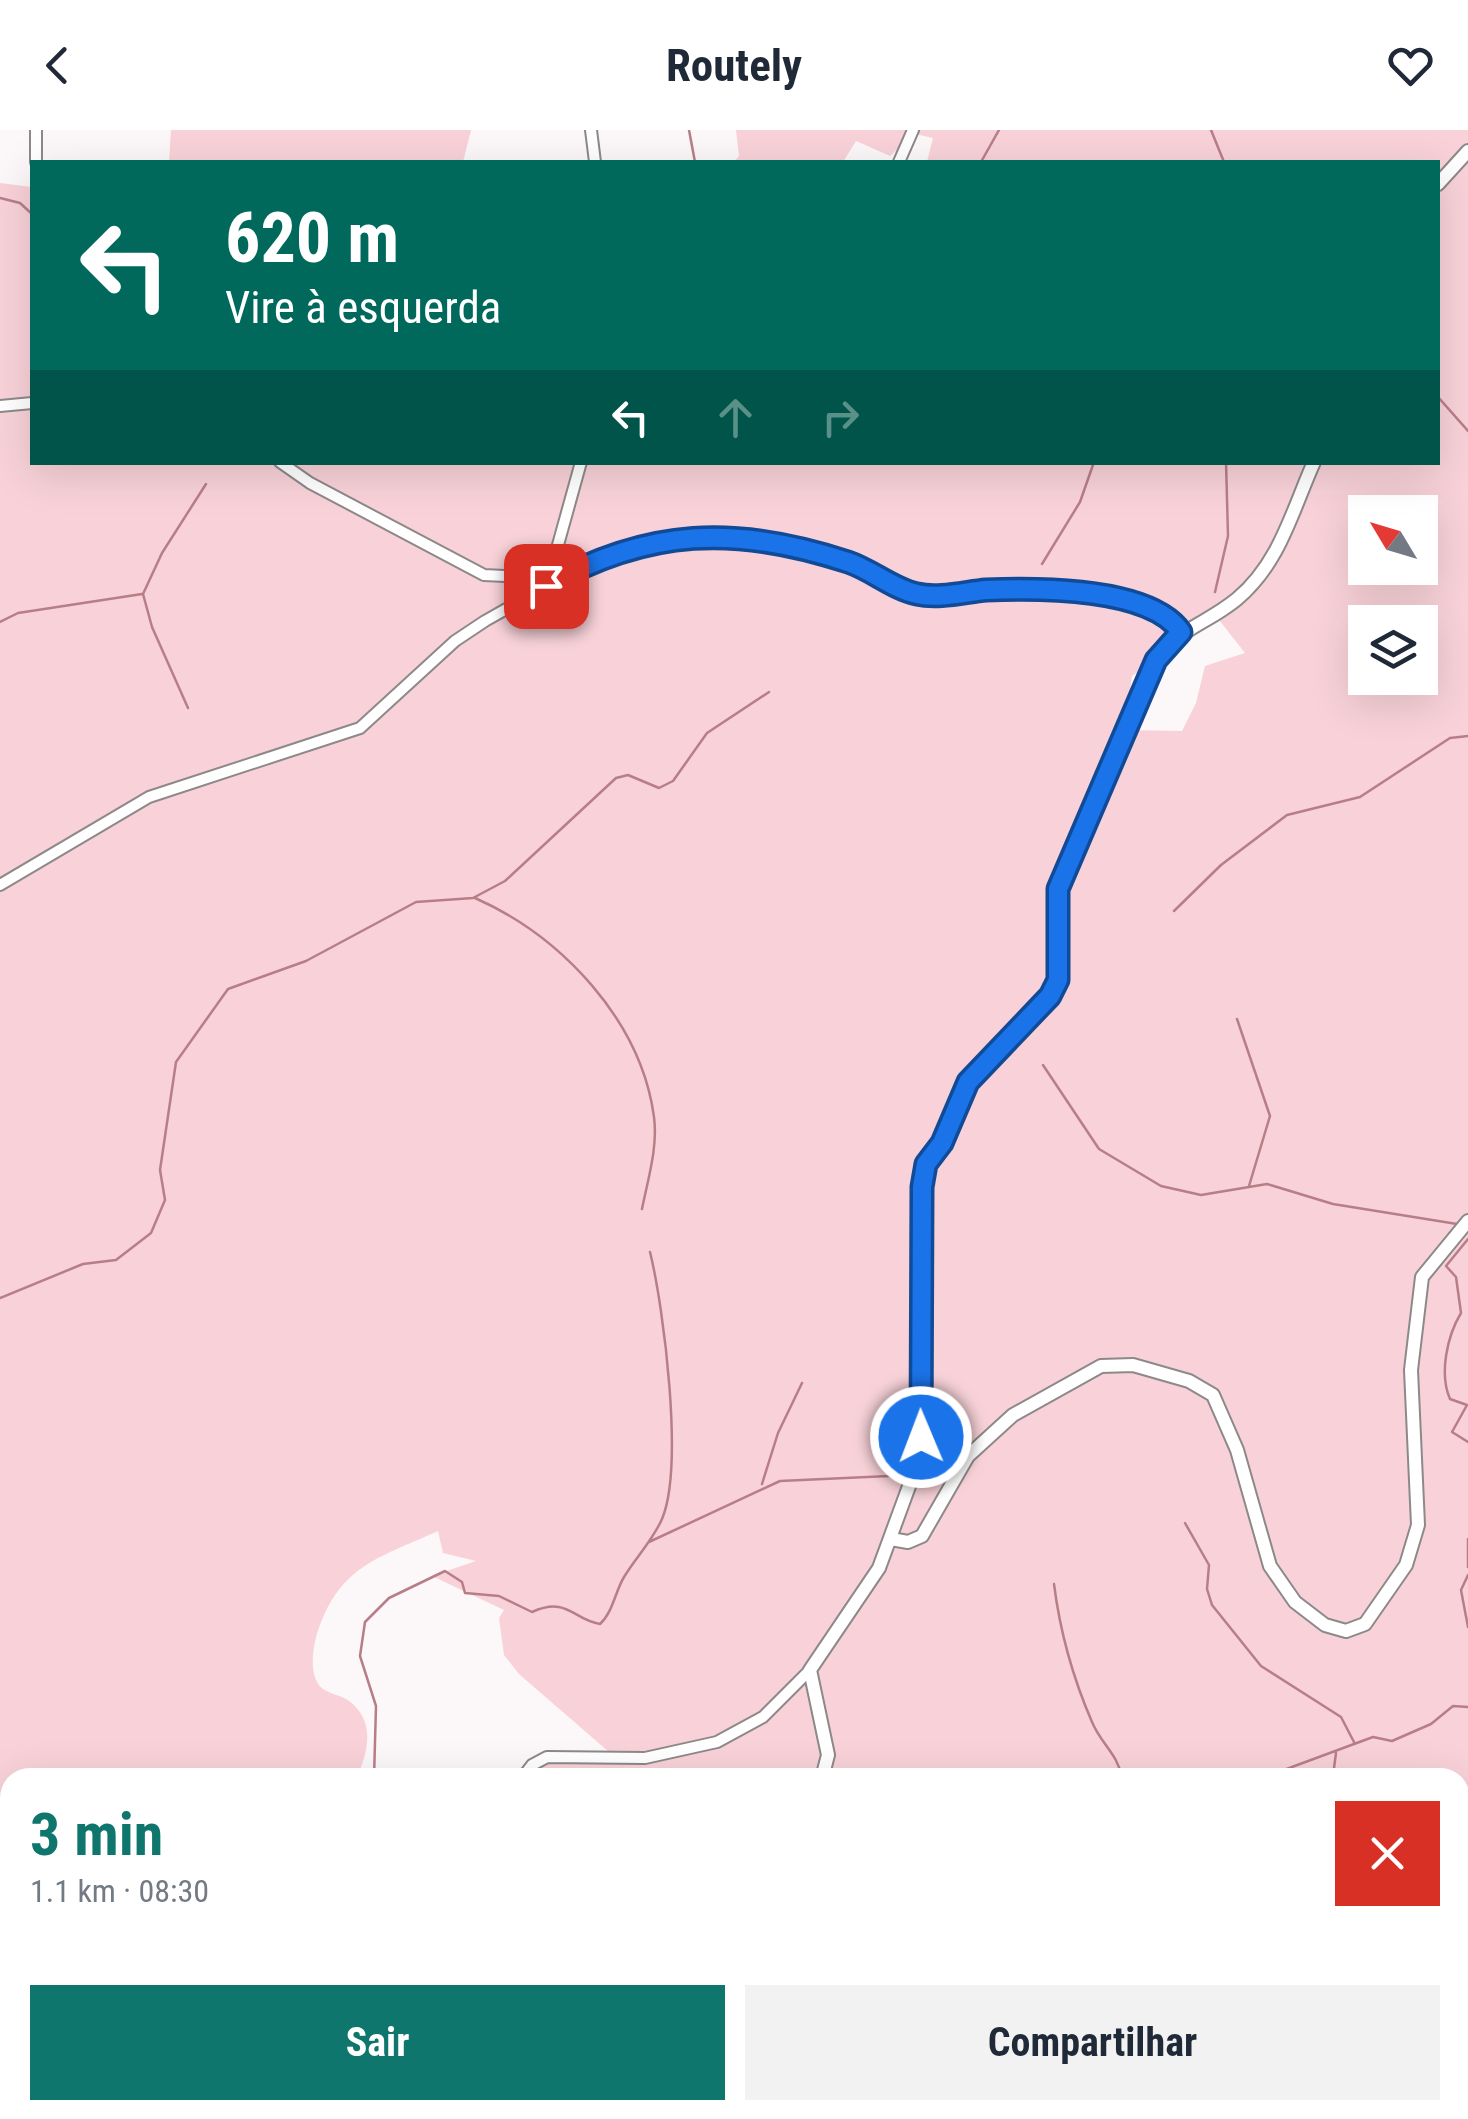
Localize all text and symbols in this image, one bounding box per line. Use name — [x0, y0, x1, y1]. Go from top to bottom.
icon: back — [30, 38, 85, 93]
icon: heart — [1383, 38, 1438, 93]
text: Routely — [666, 39, 802, 92]
text: 620 m — [225, 197, 399, 279]
icon: left — [60, 200, 190, 330]
text: Vire à esquerda — [225, 281, 501, 334]
icon: left — [603, 390, 658, 445]
icon: ahead — [708, 390, 763, 445]
icon: right — [813, 390, 868, 445]
north arrow — [1348, 495, 1438, 585]
map controls — [1348, 495, 1438, 695]
pin — [504, 544, 589, 629]
icon: arrive — [519, 559, 574, 614]
button: layers — [1348, 605, 1438, 695]
position arrow — [869, 1385, 973, 1489]
text: 3 min — [30, 1799, 163, 1870]
button: close — [1335, 1801, 1440, 1906]
text: 1.1 km · 08:30 — [30, 1872, 209, 1910]
button: Sair — [30, 1985, 725, 2100]
button: Compartilhar — [745, 1985, 1440, 2100]

